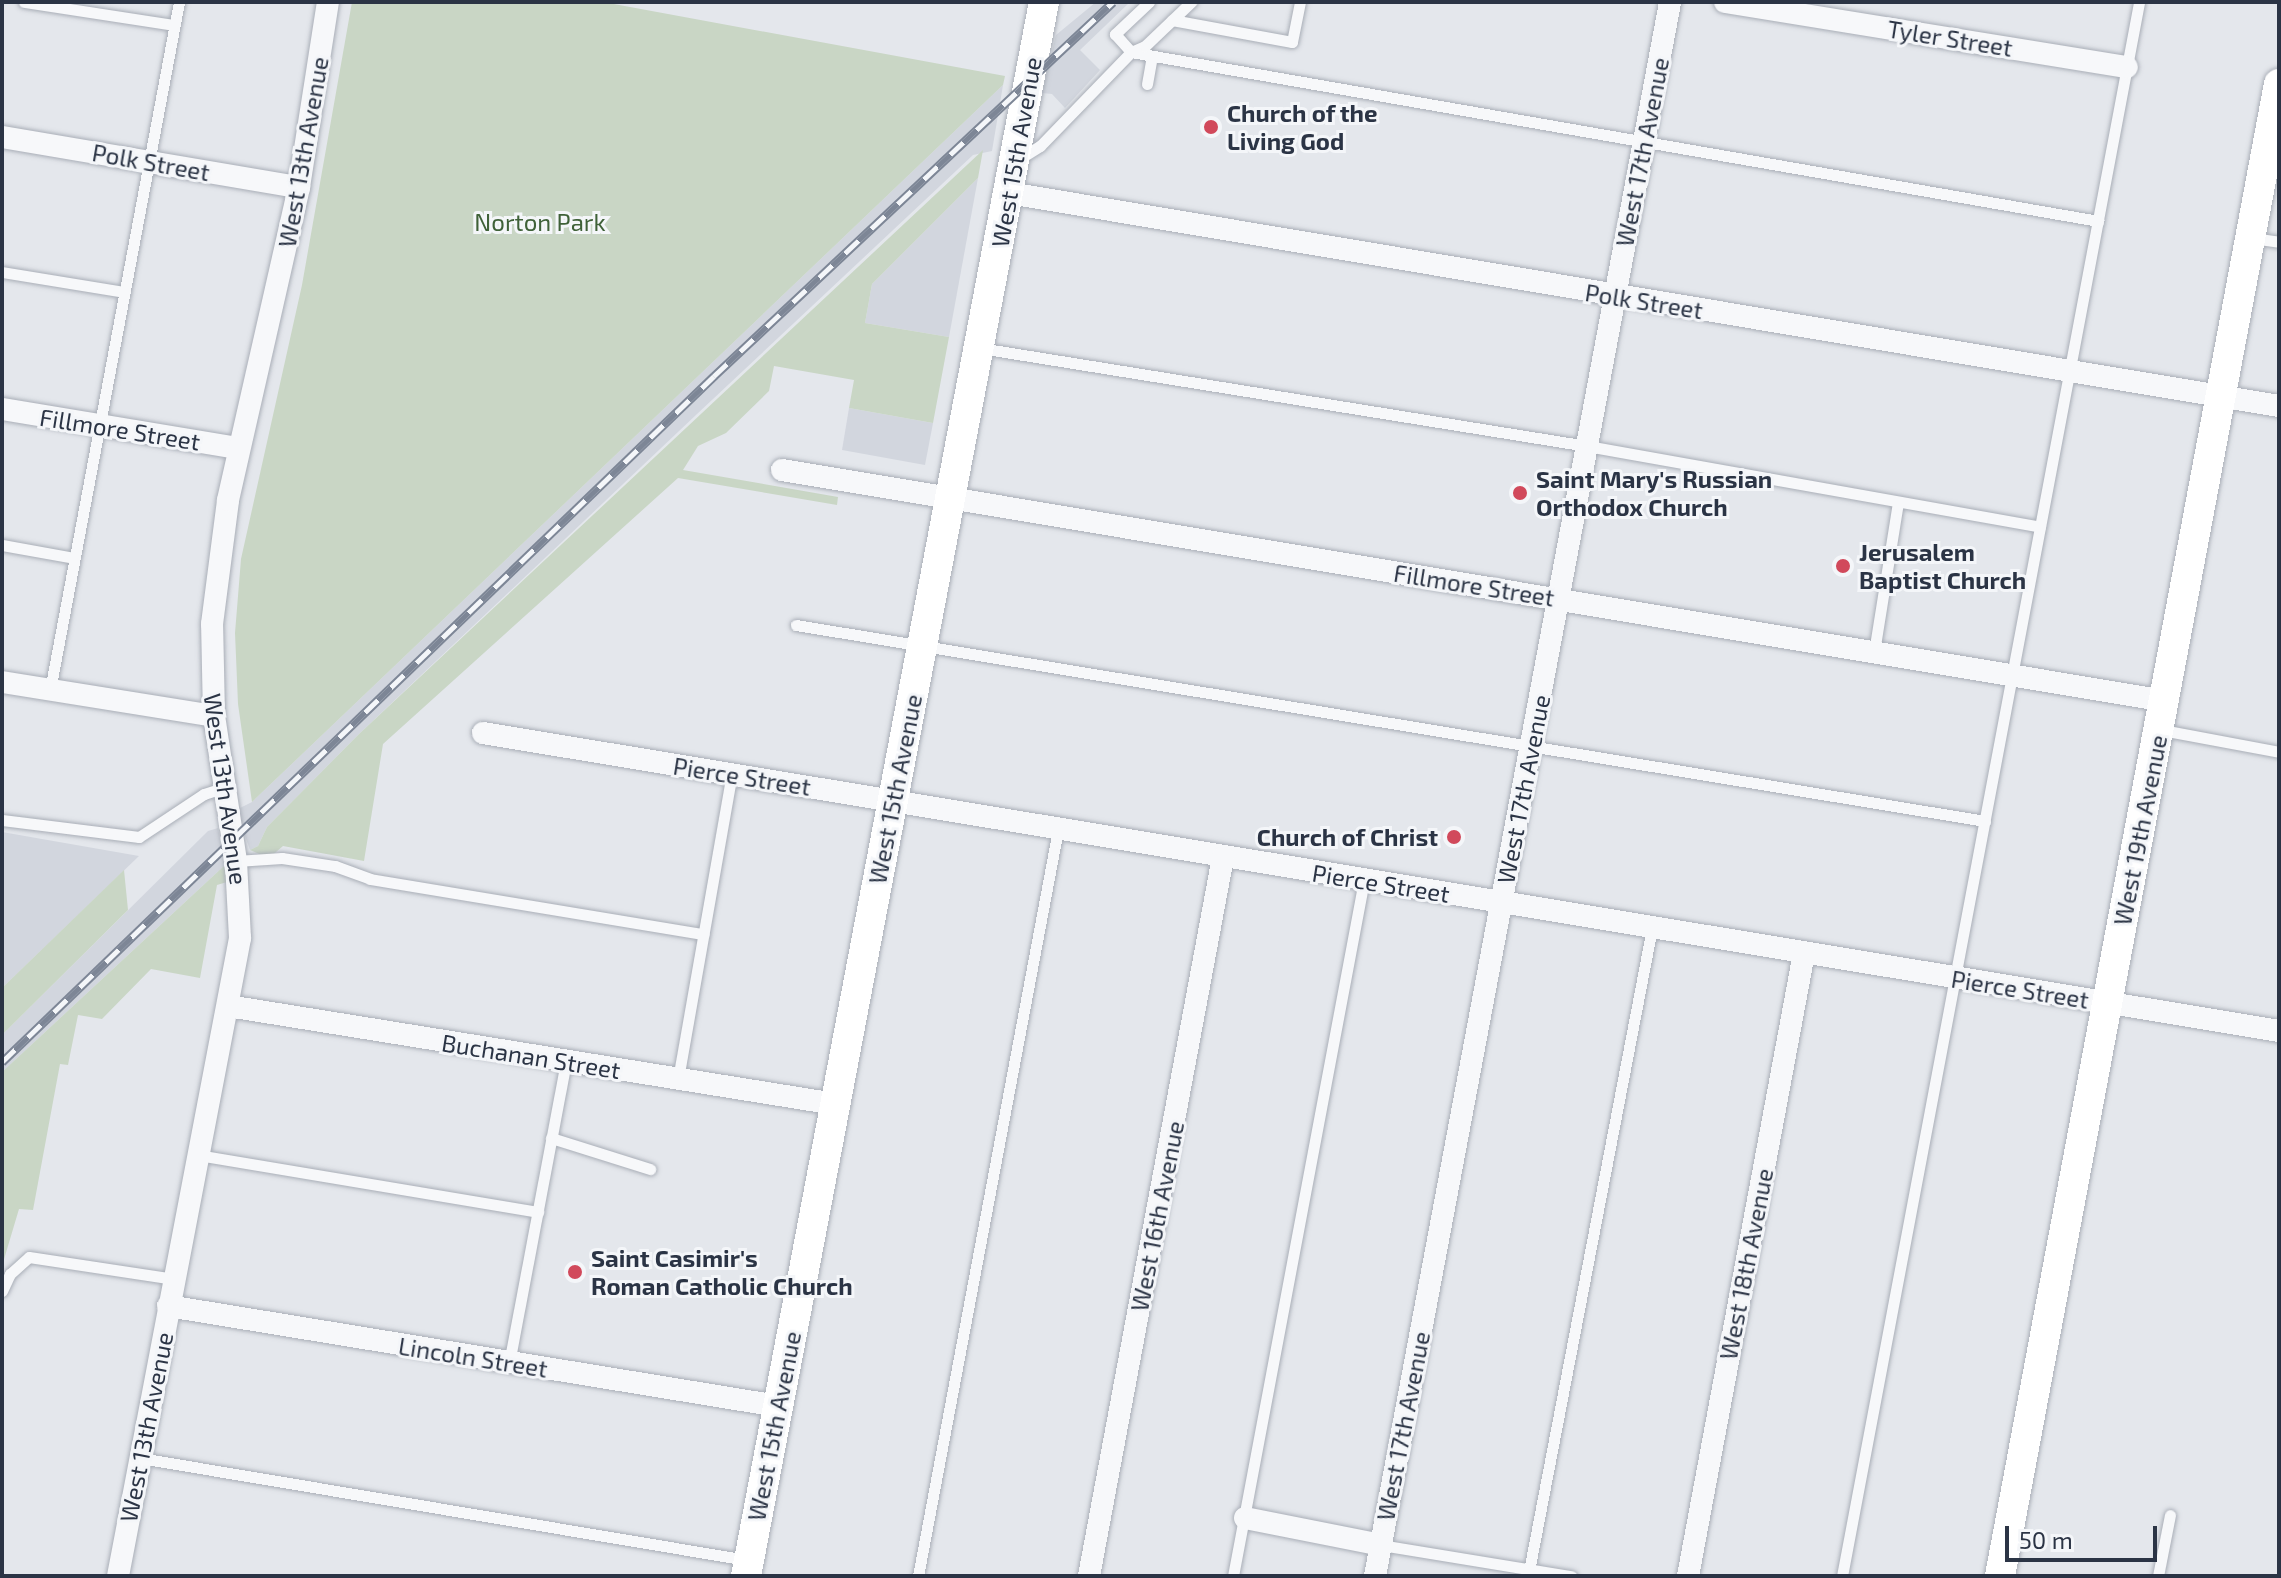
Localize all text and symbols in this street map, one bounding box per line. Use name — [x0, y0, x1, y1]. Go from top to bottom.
street label: Tyler Street — [1885, 14, 2015, 62]
street label: West 13th Avenue — [272, 54, 334, 250]
street label: West 15th Avenue — [985, 54, 1047, 250]
street label: West 17th Avenue — [1609, 55, 1675, 249]
place label: Church of the Living God — [1227, 99, 1378, 155]
marker: Church of the Living God — [1202, 118, 1220, 136]
street label: Polk Street — [90, 137, 212, 187]
park label: Norton Park — [474, 208, 606, 236]
street label: Polk Street — [1583, 277, 1705, 325]
street label: Fillmore Street — [38, 402, 202, 456]
place label: Saint Mary's Russian Orthodox Church — [1536, 465, 1772, 521]
marker: Saint Mary's Russian Orthodox Church — [1511, 484, 1529, 502]
place label: Jerusalem Baptist Church — [1859, 538, 2026, 594]
marker: Jerusalem Baptist Church — [1834, 557, 1852, 575]
street label: Fillmore Street — [1392, 558, 1556, 612]
street label: West 13th Avenue — [198, 691, 254, 887]
street label: West 15th Avenue — [862, 691, 928, 887]
street label: West 17th Avenue — [1490, 692, 1556, 886]
street label: West 19th Avenue — [2107, 732, 2173, 928]
street label: Pierce Street — [671, 751, 813, 801]
place label: Church of Christ — [1256, 823, 1438, 851]
marker: Church of Christ — [1445, 828, 1463, 846]
street label: Pierce Street — [1310, 858, 1452, 908]
street label: Pierce Street — [1949, 964, 2091, 1014]
street label: Buchanan Street — [440, 1028, 622, 1084]
street label: West 16th Avenue — [1124, 1118, 1190, 1314]
street label: West 18th Avenue — [1713, 1166, 1779, 1362]
place label: Saint Casimir's Roman Catholic Church — [591, 1244, 853, 1300]
marker: Saint Casimir's Roman Catholic Church — [566, 1263, 584, 1281]
street label: West 15th Avenue — [741, 1328, 807, 1524]
street label: West 13th Avenue — [113, 1329, 179, 1525]
street label: West 17th Avenue — [1370, 1329, 1436, 1523]
street label: Lincoln Street — [396, 1331, 550, 1383]
scale bar — [2009, 1510, 2161, 1560]
text: 50 m — [2019, 1525, 2073, 1554]

